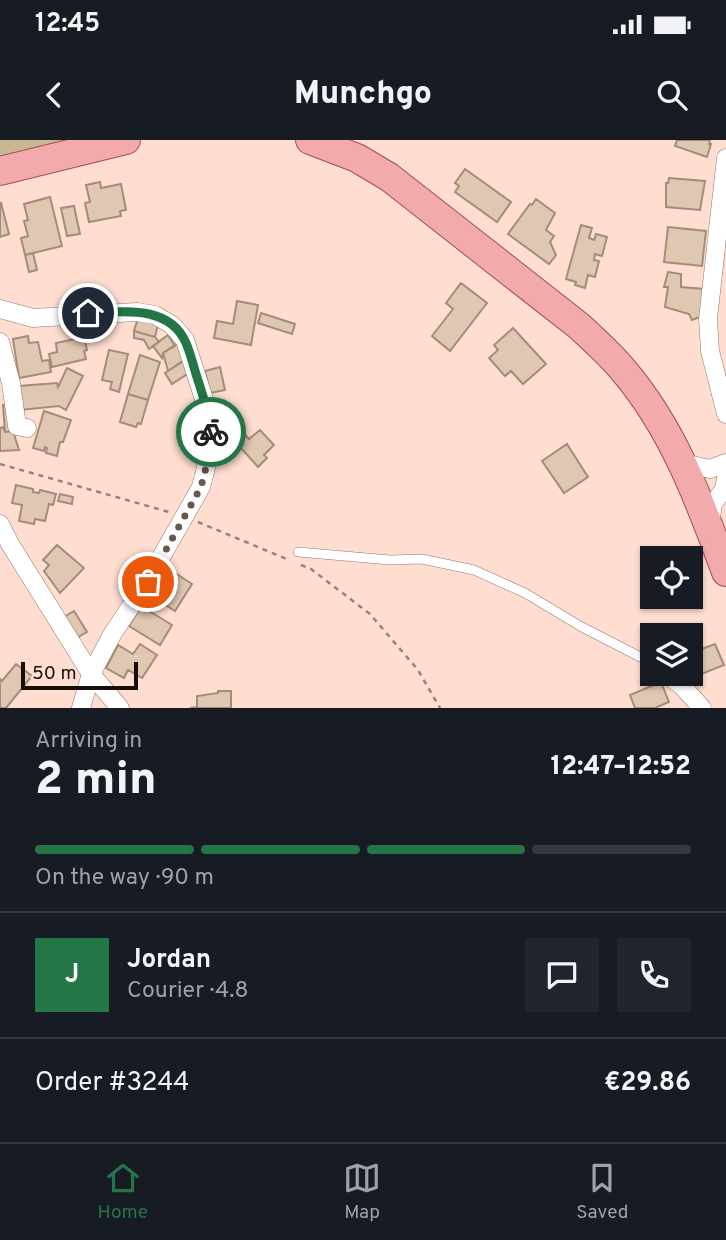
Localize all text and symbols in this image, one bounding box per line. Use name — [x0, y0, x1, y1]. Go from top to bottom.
text: 12:45 — [35, 8, 100, 41]
text: Munchgo — [294, 75, 432, 115]
icon: back — [35, 76, 73, 114]
icon: search — [653, 76, 691, 114]
pin — [58, 283, 118, 343]
icon: home — [69, 294, 107, 332]
courier — [176, 397, 246, 467]
icon: bike — [192, 413, 230, 451]
map controls — [640, 546, 703, 686]
button: locate — [640, 546, 703, 609]
pin — [118, 552, 178, 612]
icon: bag — [129, 563, 167, 601]
button: layers — [640, 623, 703, 686]
scale bar — [21, 659, 138, 691]
text: 50 m — [32, 662, 77, 686]
text: Arriving in — [35, 727, 142, 756]
text: 12:47–12:52 — [551, 751, 691, 784]
text: 2 min — [35, 752, 157, 811]
text: On the way · 90 m — [35, 864, 214, 893]
button: chat — [525, 938, 599, 1012]
button: phone — [617, 938, 691, 1012]
text: Jordan — [127, 944, 211, 977]
text: J — [65, 959, 79, 992]
text: Courier · 4.8 — [127, 977, 248, 1006]
text: Order #3244 — [35, 1067, 189, 1100]
text: €29.86 — [604, 1067, 691, 1100]
tab: Home — [98, 1159, 148, 1225]
tab: Map — [343, 1159, 381, 1225]
tab: Saved — [576, 1159, 628, 1225]

